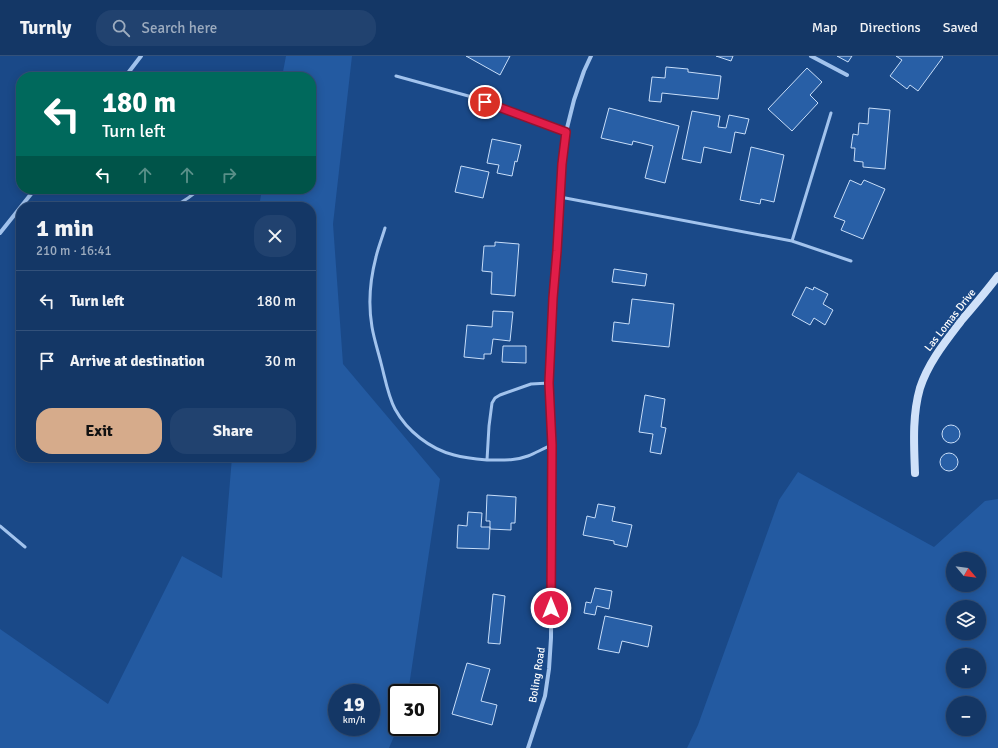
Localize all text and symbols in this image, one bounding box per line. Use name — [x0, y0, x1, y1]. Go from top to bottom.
search box — [96, 10, 376, 46]
text: Turnly — [20, 16, 72, 40]
icon: search — [110, 17, 132, 39]
text: Search here — [142, 19, 217, 37]
text: Map — [812, 19, 838, 36]
text: Directions — [860, 19, 921, 36]
text: Saved — [943, 19, 978, 36]
pin — [468, 85, 502, 119]
text: 180 m — [102, 86, 176, 120]
icon: left — [36, 88, 88, 140]
icon: arrive — [474, 91, 496, 113]
text: Turn left — [102, 120, 165, 142]
icon: left — [92, 164, 114, 186]
icon: ahead — [134, 164, 156, 186]
icon: ahead — [176, 164, 198, 186]
icon: right — [218, 164, 240, 186]
text: 1 min — [36, 213, 94, 243]
button: close — [254, 215, 296, 257]
text: 210 m · 16:41 — [36, 243, 112, 259]
street label: Las Lomas Drive — [922, 286, 978, 354]
icon: left — [36, 290, 58, 312]
text: Turn left — [70, 292, 124, 310]
text: 180 m — [256, 292, 296, 310]
icon: arrive — [36, 350, 58, 372]
text: Arrive at destination — [70, 352, 205, 370]
text: 30 m — [265, 352, 296, 370]
button: Exit — [36, 408, 162, 454]
button: Share — [170, 408, 296, 454]
north arrow — [946, 552, 986, 592]
map controls — [946, 552, 986, 736]
position arrow — [530, 587, 572, 629]
button: layers — [946, 600, 986, 640]
street label: Boling Road — [526, 646, 548, 704]
button: + — [946, 648, 986, 688]
speed limit sign: 30 — [388, 684, 440, 736]
text: 19 — [343, 692, 365, 717]
button: − — [946, 696, 986, 736]
text: km/h — [343, 714, 365, 726]

